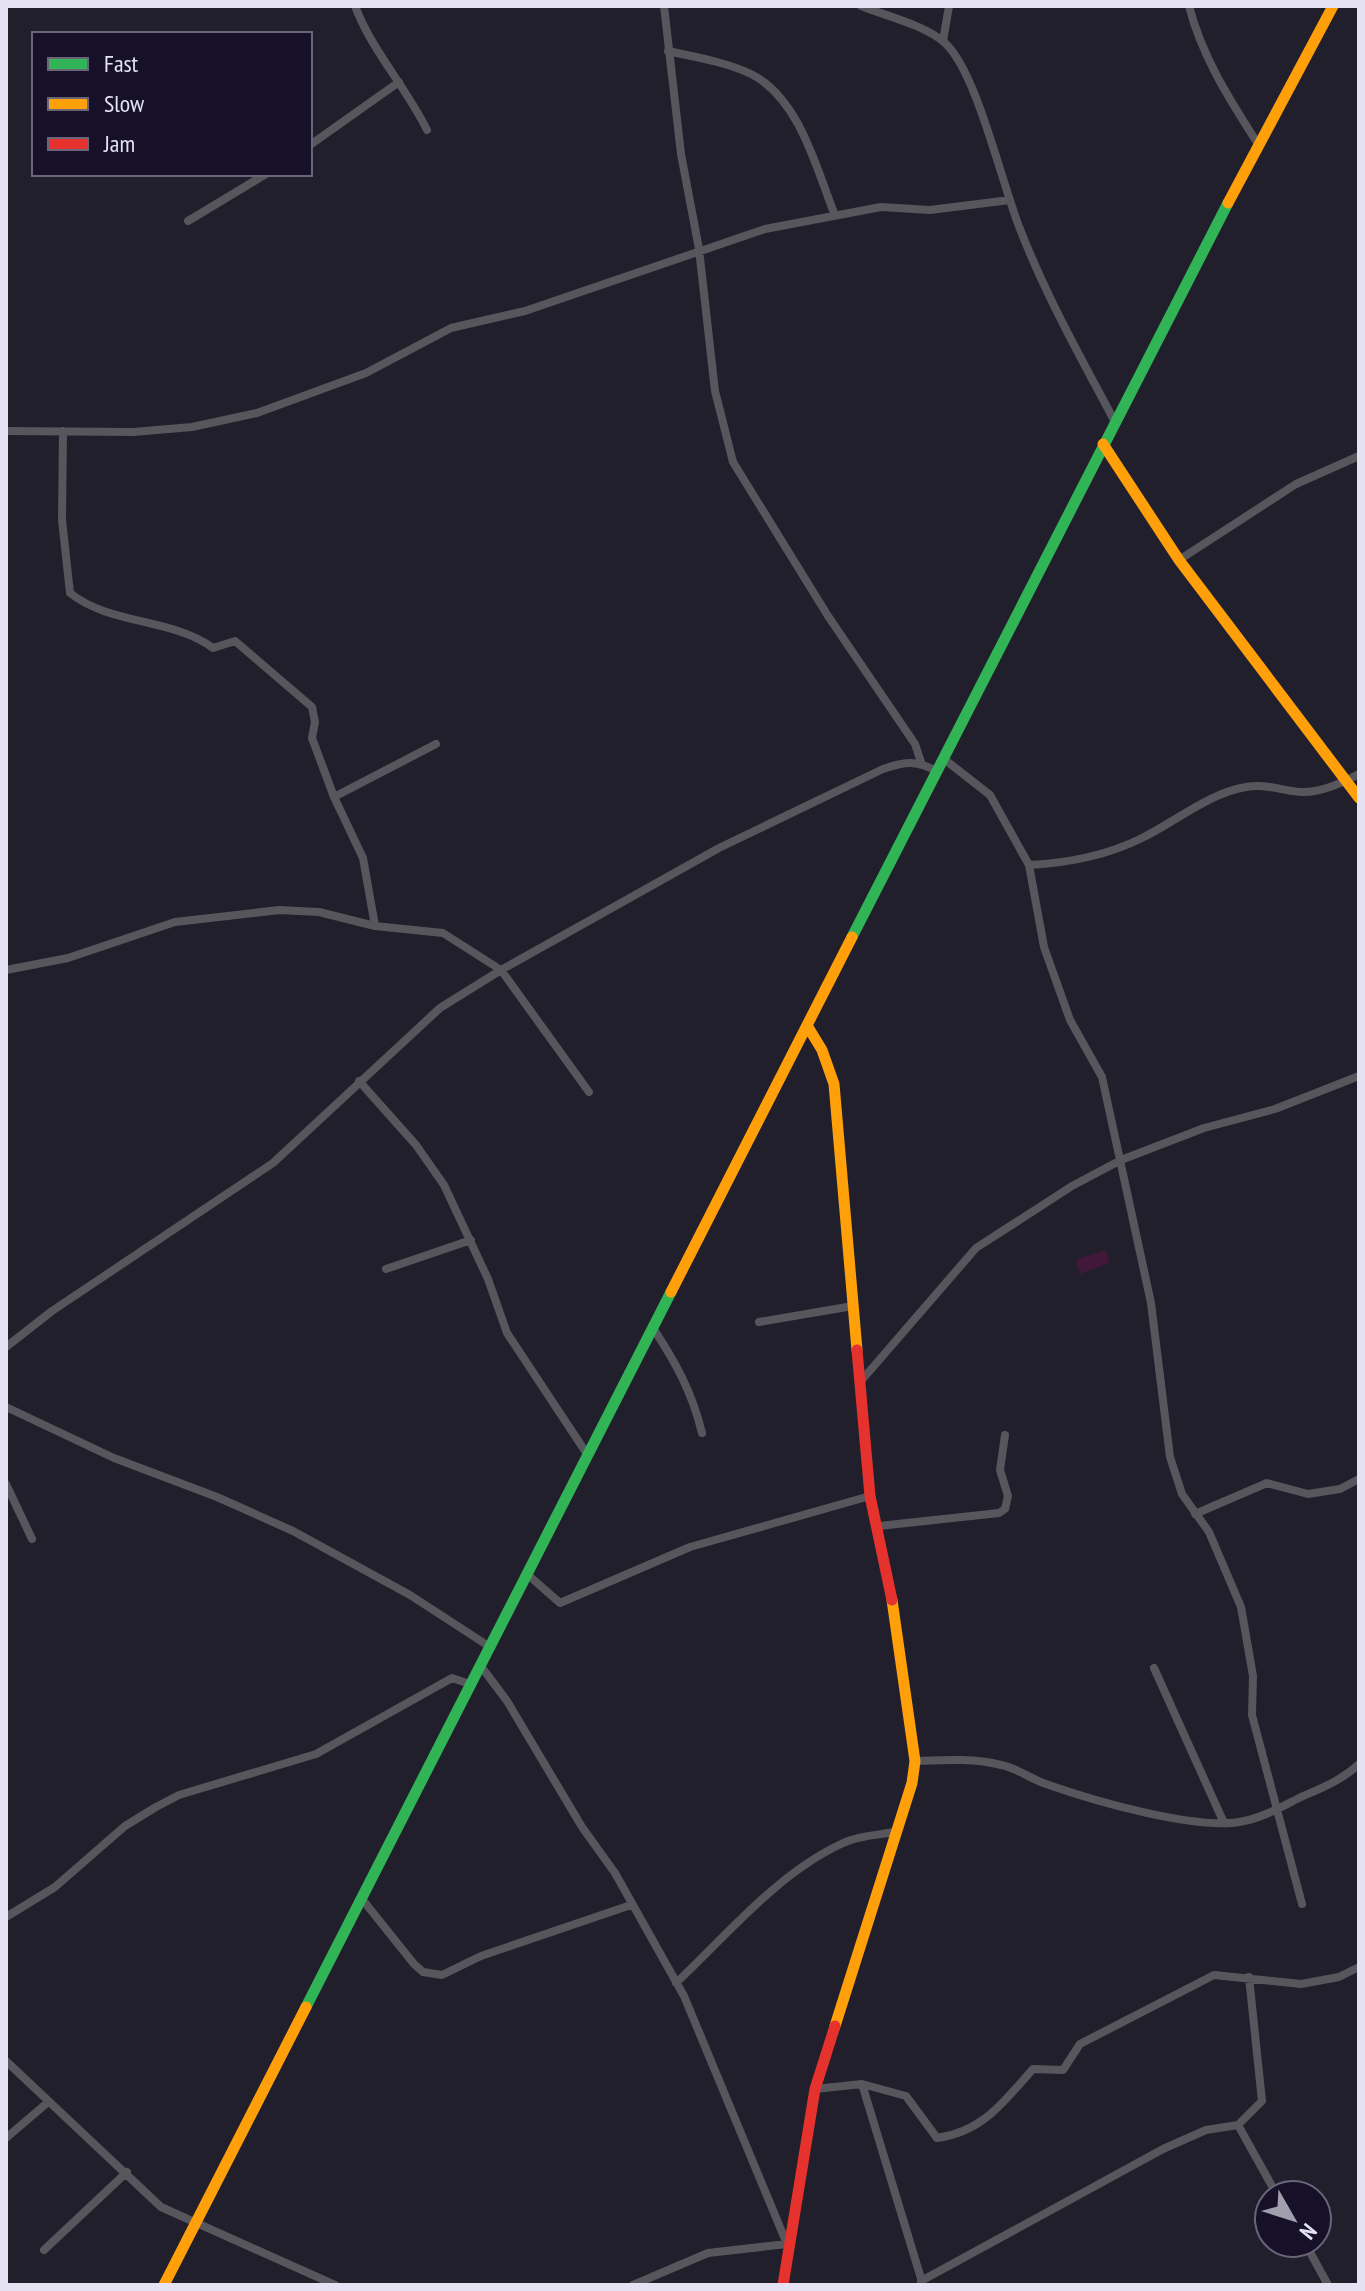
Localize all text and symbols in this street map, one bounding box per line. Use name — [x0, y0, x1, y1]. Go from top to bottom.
legend — [32, 32, 312, 176]
text: Fast — [104, 48, 139, 79]
text: Slow — [104, 88, 145, 119]
text: Jam — [103, 128, 135, 159]
north arrow — [1253, 2179, 1333, 2259]
text: N — [1294, 2218, 1323, 2245]

